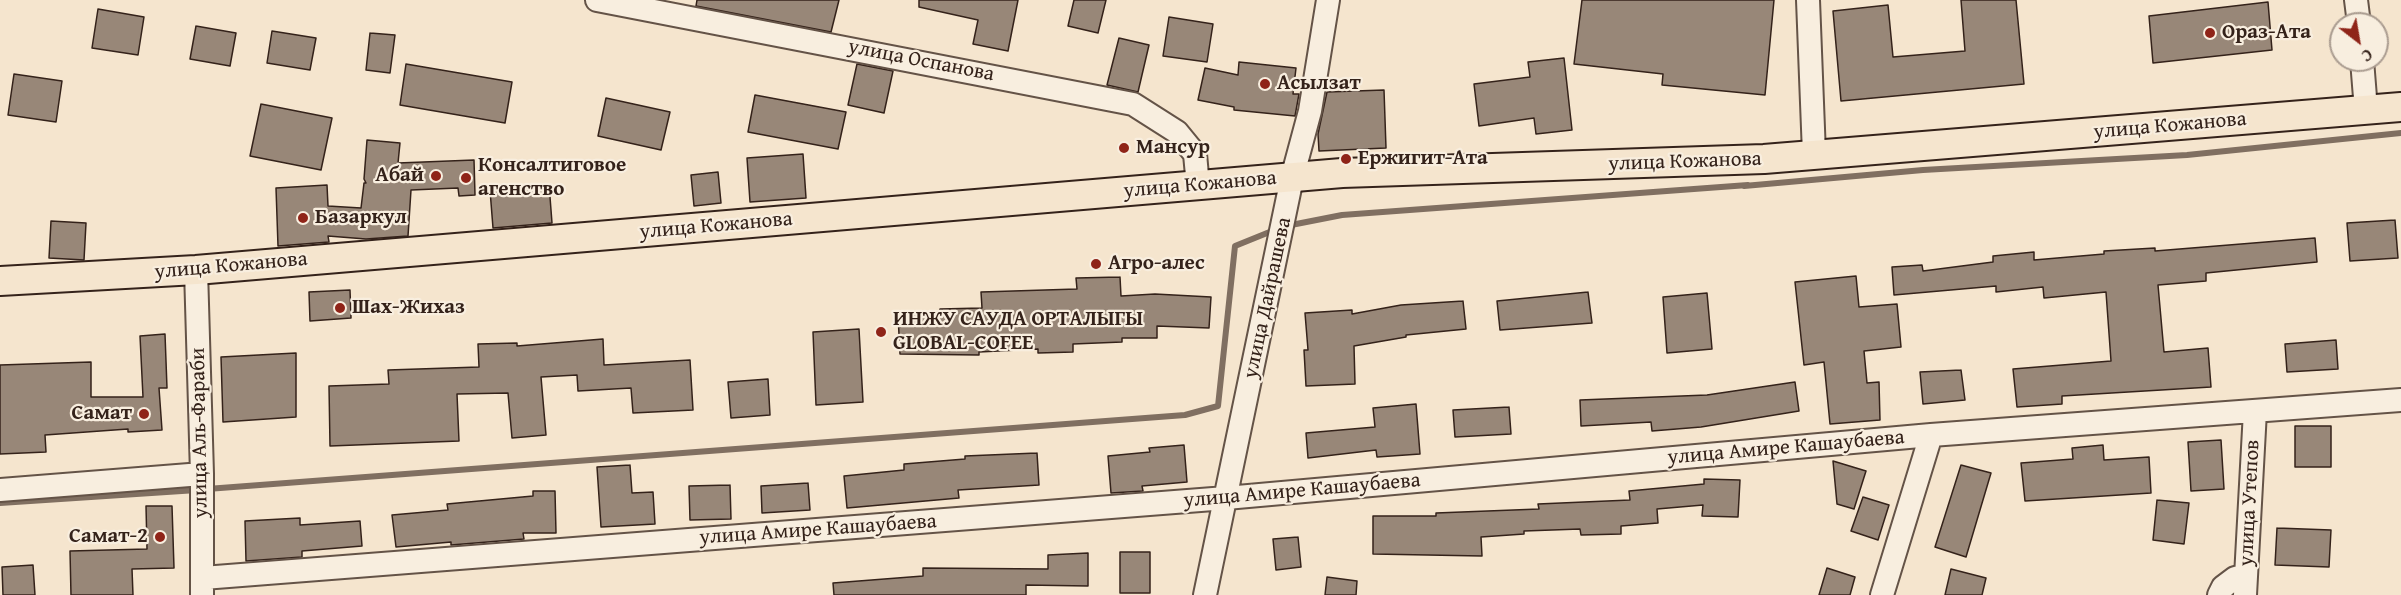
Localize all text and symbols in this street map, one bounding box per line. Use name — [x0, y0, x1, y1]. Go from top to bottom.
north arrow — [2329, 12, 2389, 72]
place label: Ораз-Ата — [2222, 20, 2311, 46]
marker: Ораз-Ата — [2203, 26, 2217, 40]
street label: улица Оспанова — [846, 34, 996, 88]
text: С — [2357, 43, 2377, 68]
place label: Асылзат — [1277, 71, 1361, 97]
marker: Асылзат — [1258, 77, 1272, 91]
street label: улица Кожанова — [2092, 107, 2248, 145]
place label: Мансур — [1136, 135, 1210, 161]
marker: Мансур — [1117, 141, 1131, 155]
place label: Ержигит-Ата — [1358, 146, 1488, 172]
street label: улица Кожанова — [1608, 147, 1762, 177]
marker: Ержигит-Ата — [1339, 152, 1353, 166]
place label: Консалтиговое агенство — [478, 153, 626, 203]
place label: Абай — [375, 163, 424, 189]
street label: улица Кожанова — [1122, 166, 1278, 204]
marker: Абай — [429, 169, 443, 183]
marker: Консалтиговое агенство — [459, 171, 473, 185]
place label: Базаркул — [315, 205, 407, 231]
street label: улица Кожанова — [638, 207, 794, 245]
marker: Базаркул — [296, 211, 310, 225]
street label: улица Дайрашева — [1239, 215, 1297, 381]
street label: улица Кожанова — [153, 247, 309, 285]
place label: Агро-алес — [1108, 251, 1205, 277]
marker: Агро-алес — [1089, 257, 1103, 271]
place label: Шах-Жихаз — [352, 295, 465, 321]
marker: Шах-Жихаз — [333, 301, 347, 315]
place label: ИНЖУ САУДА ОРТАЛЫГЫ GLOBAL-COFEE — [893, 307, 1143, 357]
marker: ИНЖУ САУДА ОРТАЛЫГЫ GLOBAL-COFEE — [874, 325, 888, 339]
street label: улица Аль-Фараби — [186, 347, 214, 519]
place label: Самат — [72, 401, 132, 427]
marker: Самат — [137, 407, 151, 421]
street label: улица Амире Кашаубаева — [1667, 425, 1905, 471]
street label: улица Утепов — [2234, 439, 2266, 567]
street label: улица Амире Кашаубаева — [1183, 468, 1421, 514]
street label: улица Амире Кашаубаева — [699, 509, 937, 551]
place label: Самат-2 — [69, 524, 148, 550]
marker: Самат-2 — [153, 530, 167, 544]

